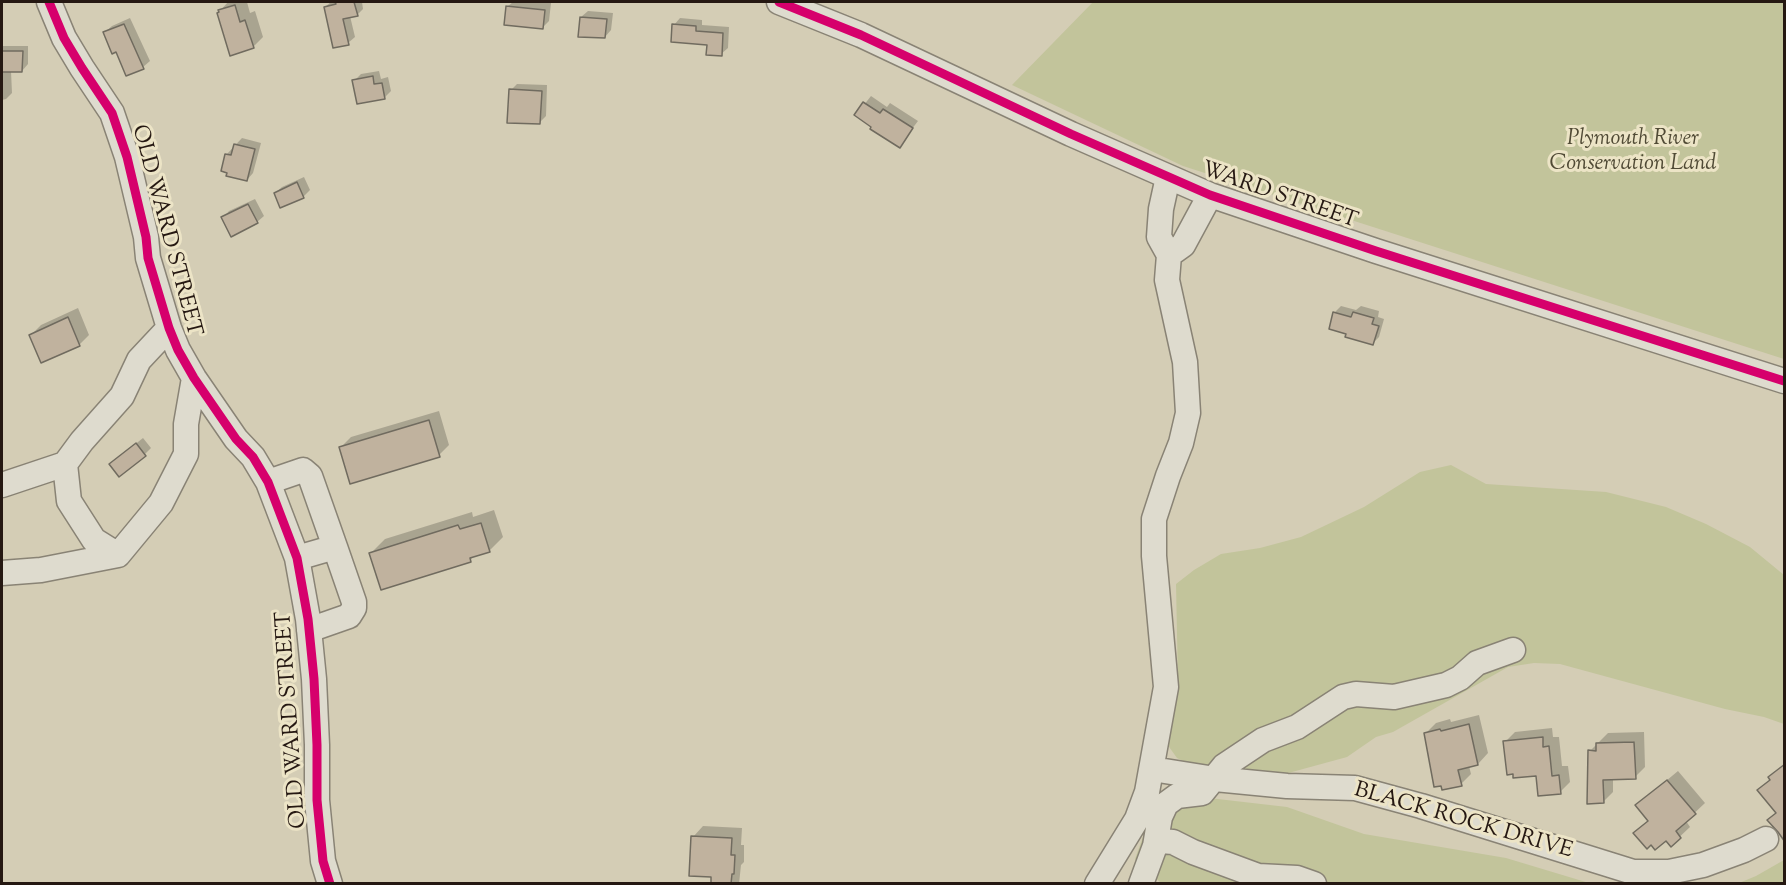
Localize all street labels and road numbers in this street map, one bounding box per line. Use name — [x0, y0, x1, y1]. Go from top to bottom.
street label: OLD WARD STREET — [124, 122, 206, 340]
street label: WARD STREET — [1197, 158, 1361, 236]
street label: OLD WARD STREET — [272, 611, 314, 829]
street label: BLACK ROCK DRIVE — [1351, 778, 1575, 866]

